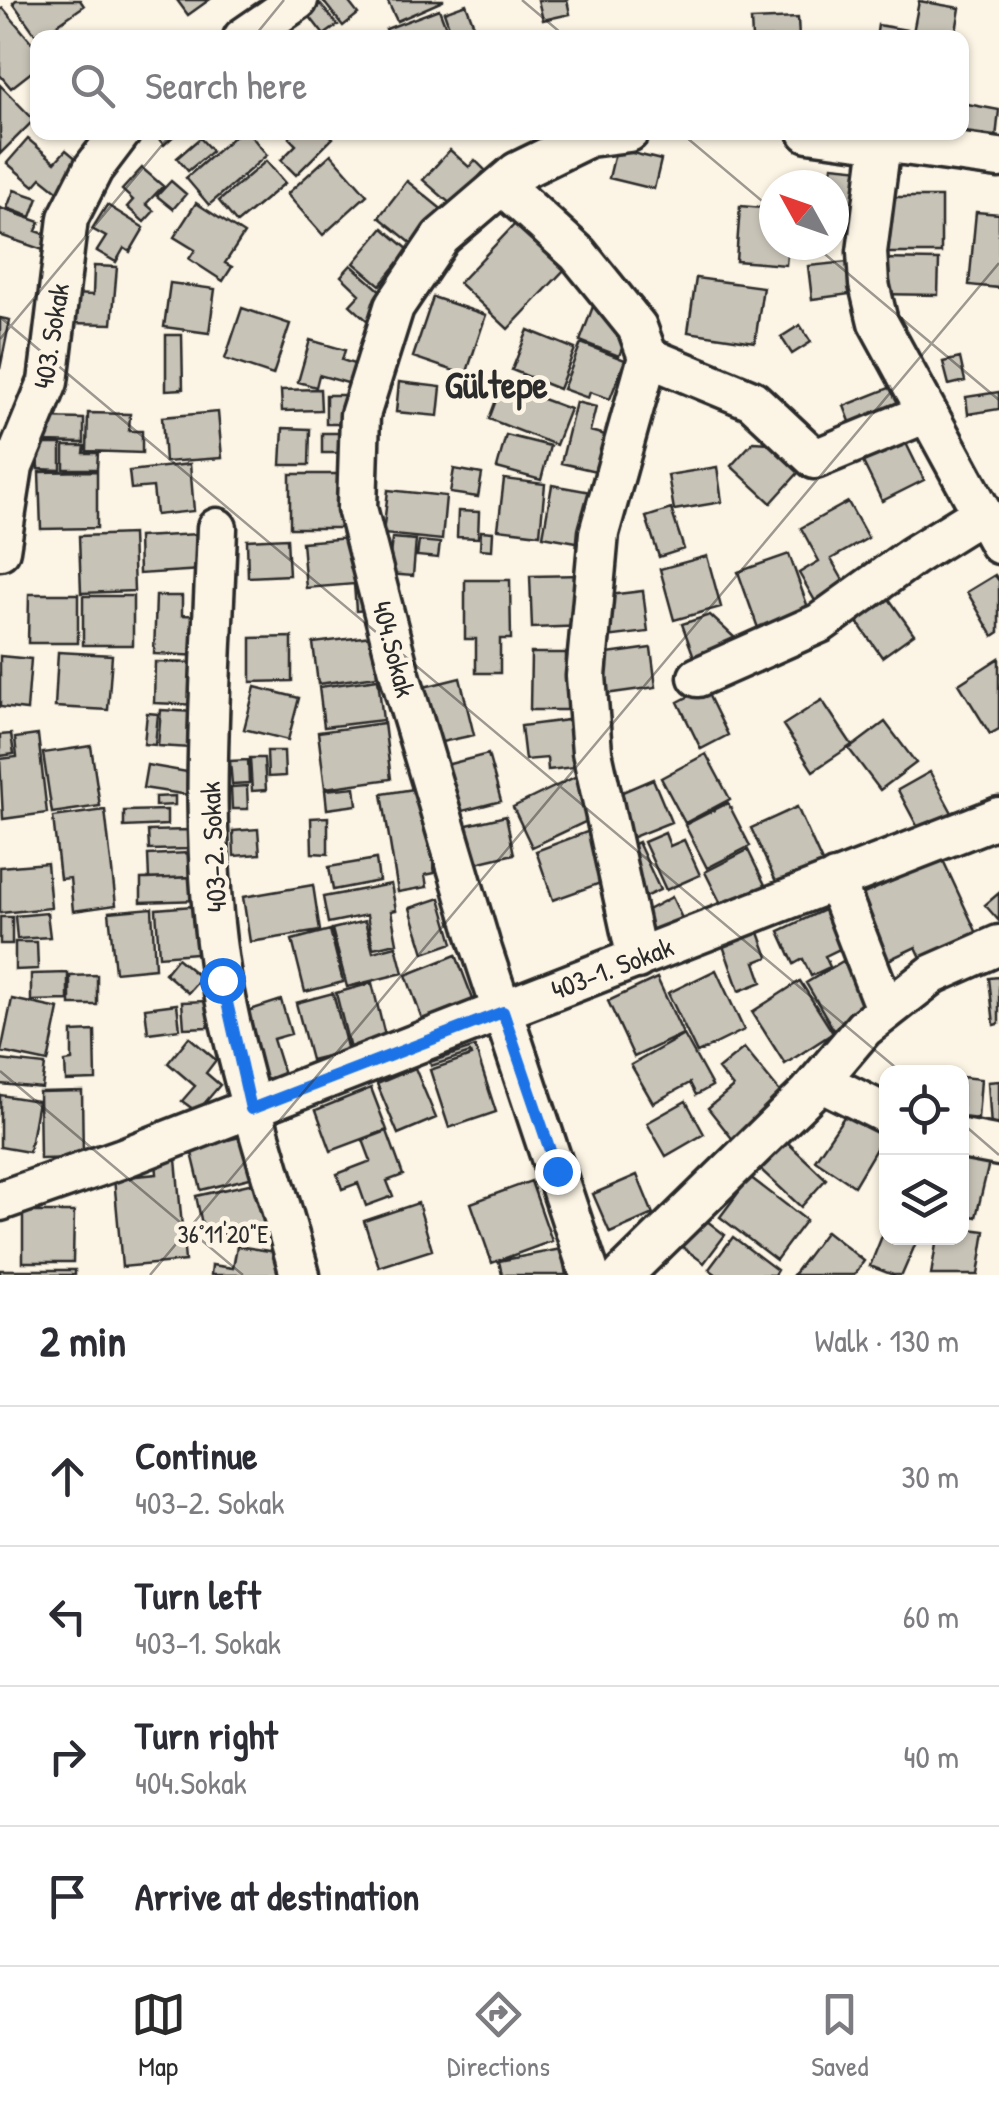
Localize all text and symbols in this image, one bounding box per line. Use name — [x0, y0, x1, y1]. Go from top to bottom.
search box — [30, 30, 969, 140]
icon: search — [65, 58, 120, 113]
text: Search here — [145, 59, 307, 111]
north arrow — [759, 170, 849, 260]
street label: 403. Sokak — [24, 280, 78, 392]
district label: Gültepe — [444, 358, 548, 411]
street label: 404.Sokak — [363, 597, 425, 702]
street label: 403-2. Sokak — [191, 780, 235, 913]
street label: 403-1. Sokak — [546, 927, 679, 1009]
route start — [200, 958, 246, 1004]
map controls — [879, 1065, 969, 1245]
button: locate — [879, 1065, 969, 1155]
route end — [535, 1149, 581, 1195]
button: layers — [879, 1155, 969, 1245]
text: 36°11'20"E — [178, 1217, 268, 1251]
text: 2 min — [40, 1312, 126, 1369]
text: Walk · 130 m — [814, 1319, 959, 1362]
text: Continue — [135, 1429, 257, 1481]
icon: ahead — [40, 1449, 95, 1504]
text: 30 m — [901, 1455, 959, 1498]
text: 403-2. Sokak — [135, 1481, 284, 1524]
text: Turn left — [135, 1569, 260, 1621]
icon: left — [40, 1589, 95, 1644]
text: 60 m — [903, 1595, 959, 1638]
text: 403-1. Sokak — [135, 1621, 281, 1664]
text: Turn right — [135, 1709, 278, 1761]
icon: right — [40, 1729, 95, 1784]
text: 40 m — [904, 1735, 959, 1778]
text: 404.Sokak — [135, 1761, 247, 1804]
icon: arrive — [40, 1869, 95, 1924]
text: Arrive at destination — [135, 1870, 419, 1922]
tab: Map — [131, 1987, 186, 2085]
tab: Directions — [447, 1987, 550, 2085]
tab: Saved — [811, 1987, 868, 2085]

